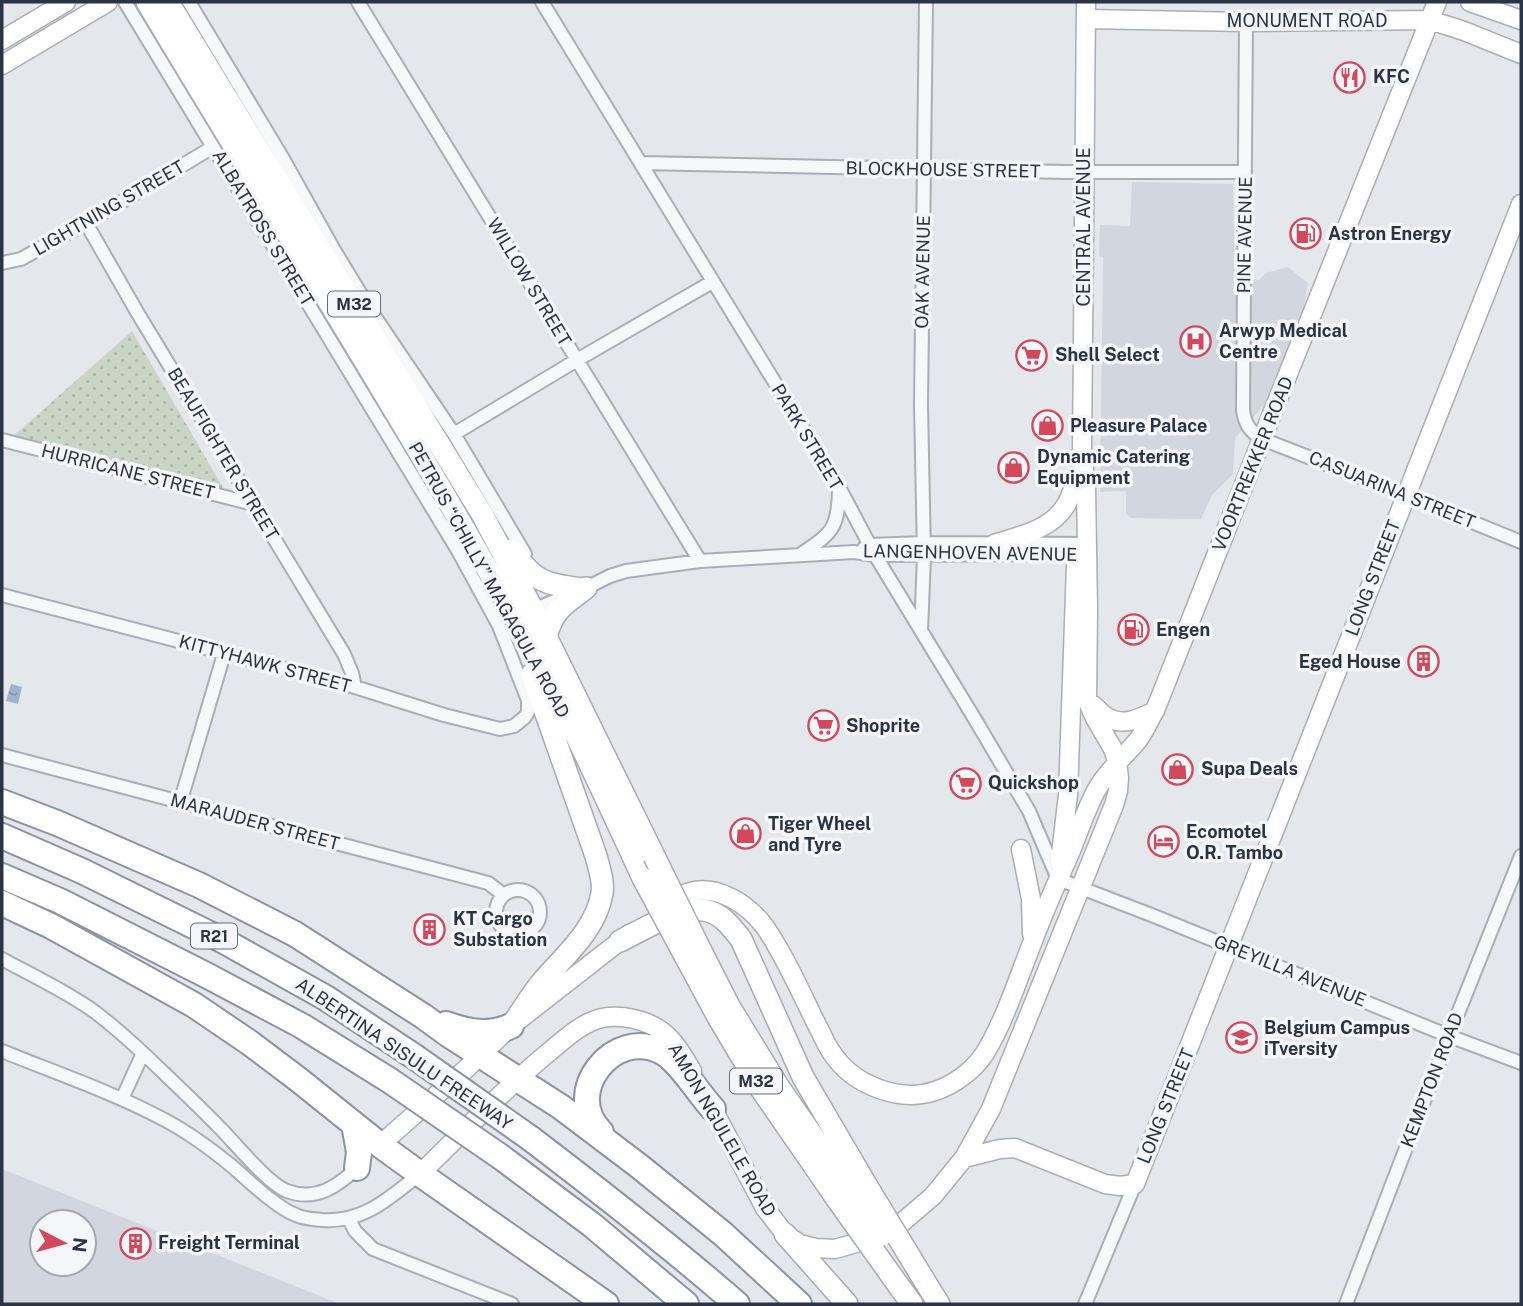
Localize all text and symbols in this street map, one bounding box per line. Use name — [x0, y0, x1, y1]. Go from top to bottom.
street label: MONUMENT ROAD — [1227, 10, 1387, 31]
restaurant icon: KFC — [1333, 60, 1367, 94]
place label: KFC — [1373, 66, 1410, 87]
street label: ALBATROSS STREET — [208, 146, 319, 310]
street label: CENTRAL AVENUE — [1073, 147, 1094, 307]
street label: LIGHTNING STREET — [29, 156, 188, 259]
street label: BLOCKHOUSE STREET — [845, 157, 1041, 182]
street label: PINE AVENUE — [1233, 176, 1256, 294]
street label: WILLOW STREET — [483, 214, 576, 350]
street label: OAK AVENUE — [911, 215, 934, 329]
fuel station icon: Astron Energy — [1288, 217, 1322, 251]
place label: Astron Energy — [1328, 223, 1452, 244]
road number: M32 — [328, 292, 380, 316]
place label: Arwyp Medical Centre — [1219, 320, 1348, 362]
hospital icon: Arwyp Medical Centre — [1179, 324, 1213, 358]
supermarket icon: Shell Select — [1015, 338, 1049, 372]
place label: Shell Select — [1055, 344, 1160, 365]
street label: BEAUFIGHTER STREET — [164, 364, 283, 544]
street label: VOORTREKKER ROAD — [1208, 373, 1297, 554]
street label: PARK STREET — [768, 380, 848, 494]
shop icon: Pleasure Palace — [1030, 409, 1064, 443]
place label: Pleasure Palace — [1070, 415, 1208, 436]
street label: PETRUS “CHILLY” MAGAGULA ROAD — [405, 438, 574, 721]
street label: HURRICANE STREET — [39, 440, 217, 503]
place label: Dynamic Catering Equipment — [1037, 446, 1190, 488]
street label: CASUARINA STREET — [1306, 447, 1479, 533]
shop icon: Dynamic Catering Equipment — [997, 450, 1031, 484]
street label: LONG STREET — [1341, 517, 1404, 639]
street label: LANGENHOVEN AVENUE — [863, 540, 1077, 565]
fuel station icon: Engen — [1116, 613, 1150, 647]
place label: Engen — [1156, 619, 1210, 640]
street label: KITTYHAWK STREET — [177, 630, 354, 697]
building icon: Eged House — [1407, 645, 1441, 679]
place label: Eged House — [1299, 651, 1401, 672]
supermarket icon: Shoprite — [806, 709, 840, 743]
place label: Shoprite — [846, 715, 920, 736]
shop icon: Supa Deals — [1161, 752, 1195, 786]
place label: Supa Deals — [1201, 758, 1298, 779]
supermarket icon: Quickshop — [948, 766, 982, 800]
place label: Quickshop — [988, 772, 1079, 793]
street label: MARAUDER STREET — [168, 789, 342, 854]
place label: Tiger Wheel and Tyre — [768, 813, 871, 855]
shop icon: Tiger Wheel and Tyre — [728, 817, 762, 851]
place label: Ecomotel O.R. Tambo — [1186, 821, 1283, 863]
hotel icon: Ecomotel O.R. Tambo — [1146, 825, 1180, 859]
place label: KT Cargo Substation — [453, 908, 547, 950]
building icon: KT Cargo Substation — [413, 912, 447, 946]
road number: R21 — [191, 924, 237, 948]
street label: GREYILLA AVENUE — [1211, 930, 1369, 1011]
street label: ALBERTINA SISULU FREEWAY — [292, 973, 517, 1134]
street label: KEMPTON ROAD — [1396, 1010, 1467, 1150]
place label: Belgium Campus iTversity — [1264, 1017, 1410, 1059]
school or university icon: Belgium Campus iTversity — [1224, 1021, 1258, 1055]
street label: AMON NGULELE ROAD — [664, 1039, 781, 1220]
street label: LONG STREET — [1133, 1045, 1198, 1167]
road number: M32 — [730, 1068, 782, 1093]
north arrow — [28, 1208, 98, 1278]
building icon: Freight Terminal — [118, 1226, 152, 1260]
place label: Freight Terminal — [158, 1232, 300, 1253]
text: N — [68, 1236, 92, 1253]

